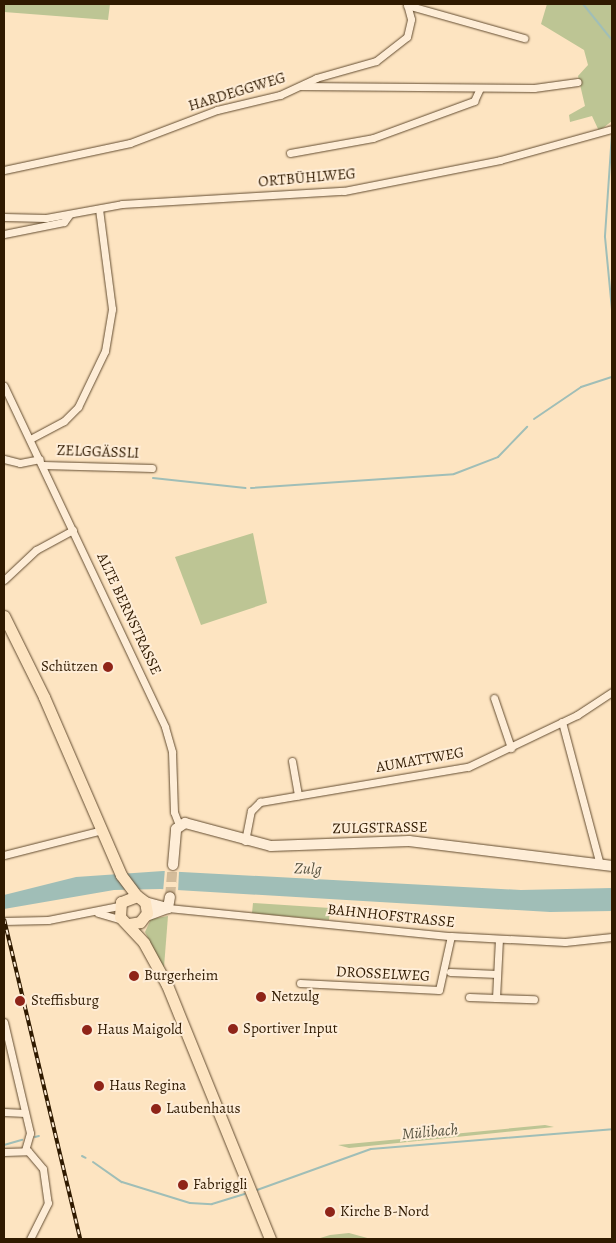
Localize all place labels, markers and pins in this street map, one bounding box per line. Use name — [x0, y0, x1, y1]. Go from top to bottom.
place label: Schützen — [41, 658, 98, 676]
marker: Schützen — [102, 661, 114, 673]
place label: Burgerheim — [144, 967, 218, 985]
marker: Burgerheim — [128, 970, 140, 982]
place label: Netzulg — [271, 988, 319, 1006]
marker: Netzulg — [255, 991, 267, 1003]
place label: Steffisburg — [31, 992, 99, 1010]
marker: Steffisburg — [13, 994, 27, 1008]
place label: Sportiver Input — [243, 1020, 338, 1038]
place label: Haus Maigold — [97, 1021, 183, 1039]
marker: Sportiver Input — [227, 1023, 239, 1035]
marker: Haus Maigold — [81, 1024, 93, 1036]
place label: Haus Regina — [109, 1077, 186, 1095]
marker: Haus Regina — [93, 1080, 105, 1092]
place label: Laubenhaus — [166, 1100, 240, 1118]
marker: Laubenhaus — [150, 1103, 162, 1115]
place label: Fabriggli — [193, 1176, 248, 1194]
marker: Fabriggli — [177, 1179, 189, 1191]
place label: Kirche B-Nord — [340, 1203, 429, 1221]
marker: Kirche B-Nord — [324, 1206, 336, 1218]

